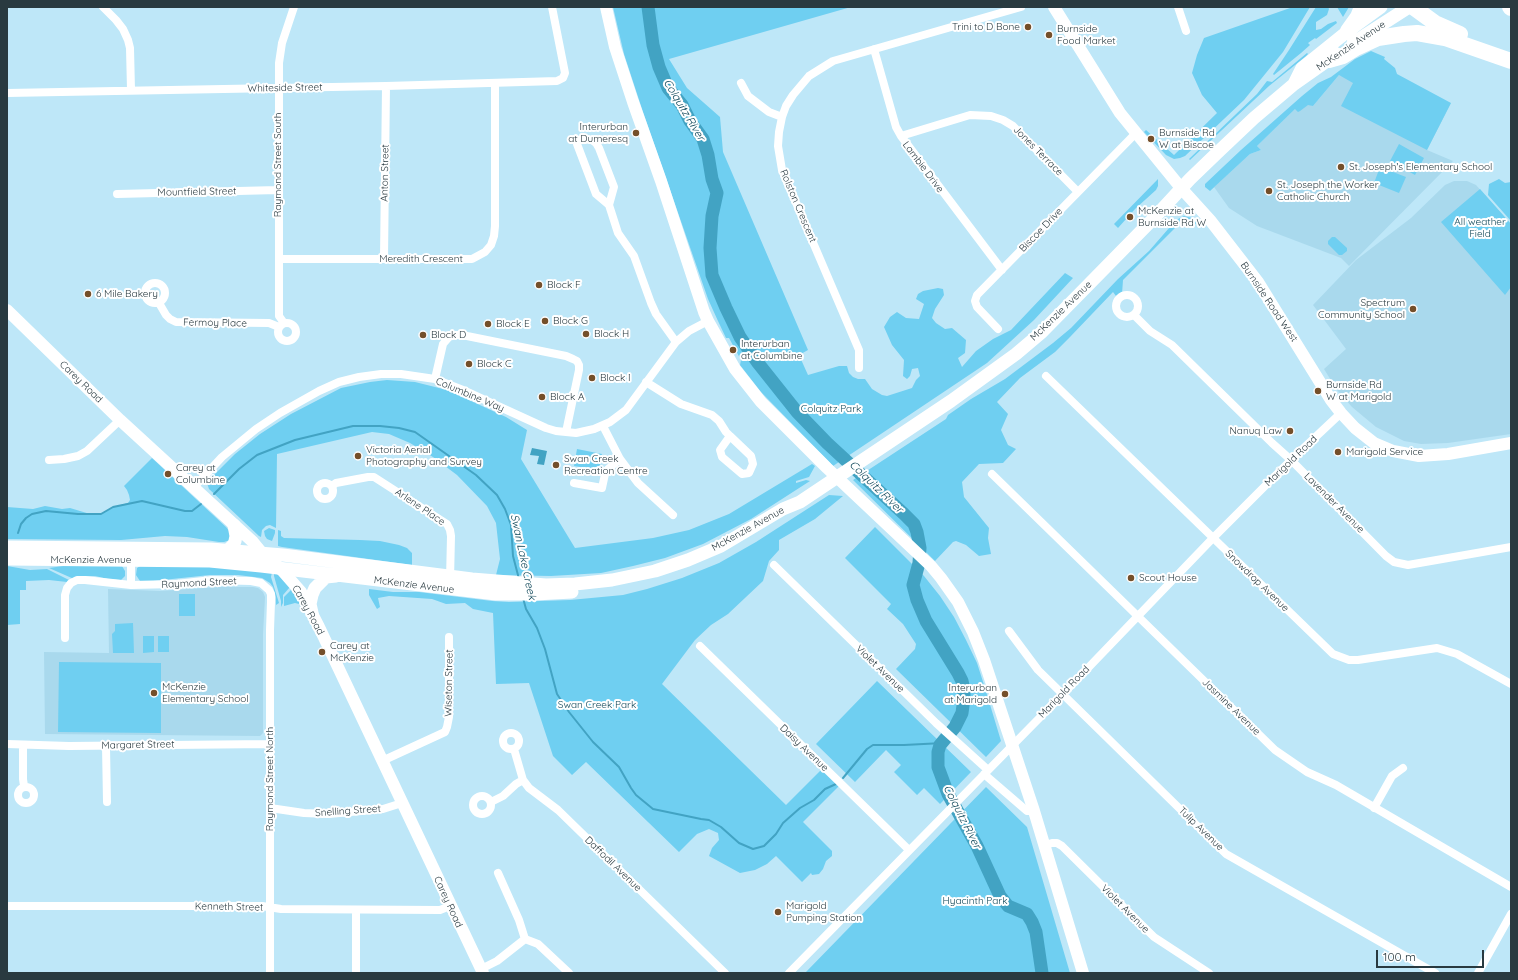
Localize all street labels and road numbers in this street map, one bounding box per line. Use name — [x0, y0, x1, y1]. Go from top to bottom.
street label: McKenzie Avenue — [1314, 18, 1388, 74]
street label: Whiteside Street — [247, 81, 323, 95]
street label: Raymond Street South — [272, 113, 284, 217]
street label: Jones Terrace — [1011, 124, 1065, 178]
street label: Lambie Drive — [900, 139, 946, 195]
street label: Anton Street — [378, 144, 392, 202]
street label: Rolston Crescent — [777, 168, 819, 244]
street label: Mountfield Street — [157, 185, 237, 199]
street label: Biscoe Drive — [1017, 205, 1065, 255]
street label: Meredith Crescent — [379, 253, 463, 265]
street label: Burnside Road West — [1238, 260, 1300, 344]
street label: McKenzie Avenue — [1028, 279, 1094, 343]
street label: Fermoy Place — [183, 316, 247, 330]
street label: Carey Road — [57, 359, 105, 405]
street label: Columbine Way — [434, 375, 506, 415]
street label: Marigold Road — [1262, 433, 1320, 489]
street label: Lavender Avenue — [1301, 470, 1367, 536]
street label: Arlene Place — [393, 486, 447, 528]
street label: McKenzie Avenue — [710, 504, 786, 554]
street label: Snowdrop Avenue — [1223, 548, 1291, 614]
street label: McKenzie Avenue — [51, 554, 131, 566]
street label: McKenzie Avenue — [373, 574, 455, 596]
street label: Raymond Street — [161, 575, 237, 591]
street label: Carey Road — [289, 583, 327, 637]
street label: Violet Avenue — [853, 643, 907, 695]
street label: Wiseton Street — [442, 649, 456, 717]
street label: Marigold Road — [1036, 663, 1092, 721]
street label: Jasmine Avenue — [1199, 676, 1263, 738]
street label: Daisy Avenue — [777, 722, 831, 774]
street label: Raymond Street North — [264, 727, 276, 831]
street label: Margaret Street — [101, 738, 175, 752]
street label: Snelling Street — [315, 803, 381, 819]
street label: Tulip Avenue — [1176, 805, 1226, 853]
street label: Daffodil Avenue — [582, 834, 644, 894]
street label: Carey Road — [431, 875, 465, 929]
street label: Violet Avenue — [1098, 882, 1152, 936]
street label: Kenneth Street — [195, 900, 263, 914]

